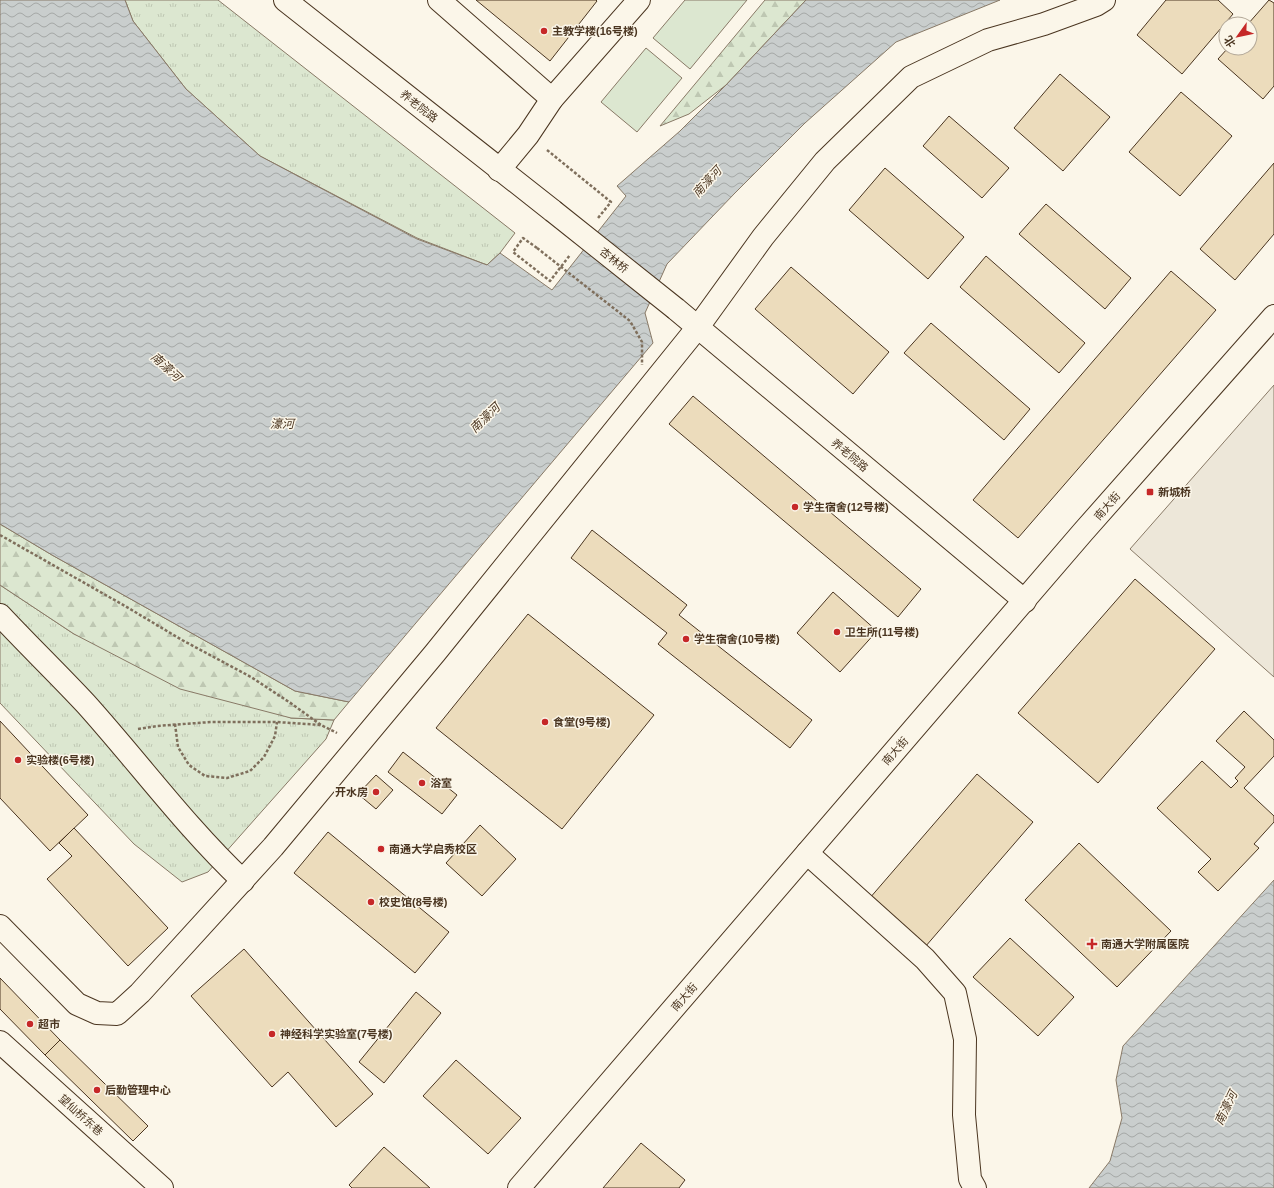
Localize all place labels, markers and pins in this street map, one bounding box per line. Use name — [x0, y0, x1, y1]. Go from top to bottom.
place label: 主教学楼(16号楼) — [552, 25, 638, 37]
marker: 主教学楼(16号楼) — [539, 26, 549, 36]
place label: 新城桥 — [1158, 486, 1191, 498]
marker: 新城桥 — [1145, 487, 1155, 497]
place label: 学生宿舍(12号楼) — [803, 501, 889, 513]
marker: 学生宿舍(12号楼) — [790, 502, 800, 512]
place label: 卫生所(11号楼) — [845, 626, 919, 638]
marker: 卫生所(11号楼) — [832, 627, 842, 637]
place label: 学生宿舍(10号楼) — [694, 633, 780, 645]
marker: 学生宿舍(10号楼) — [681, 634, 691, 644]
place label: 食堂(9号楼) — [553, 716, 611, 728]
marker: 食堂(9号楼) — [540, 717, 550, 727]
place label: 实验楼(6号楼) — [26, 754, 95, 766]
marker: 实验楼(6号楼) — [13, 755, 23, 765]
place label: 浴室 — [430, 777, 452, 789]
marker: 浴室 — [417, 778, 427, 788]
place label: 开水房 — [335, 786, 368, 798]
marker: 开水房 — [371, 787, 381, 797]
place label: 南通大学启秀校区 — [389, 843, 477, 855]
marker: 南通大学启秀校区 — [376, 844, 386, 854]
place label: 校史馆(8号楼) — [379, 896, 448, 908]
marker: 校史馆(8号楼) — [366, 897, 376, 907]
marker: 南通大学附属医院 — [1086, 938, 1098, 950]
place label: 南通大学附属医院 — [1101, 938, 1189, 950]
place label: 超市 — [38, 1018, 60, 1030]
marker: 超市 — [25, 1019, 35, 1029]
place label: 神经科学实验室(7号楼) — [280, 1028, 393, 1040]
marker: 神经科学实验室(7号楼) — [267, 1029, 277, 1039]
place label: 后勤管理中心 — [105, 1084, 171, 1096]
marker: 后勤管理中心 — [92, 1085, 102, 1095]

